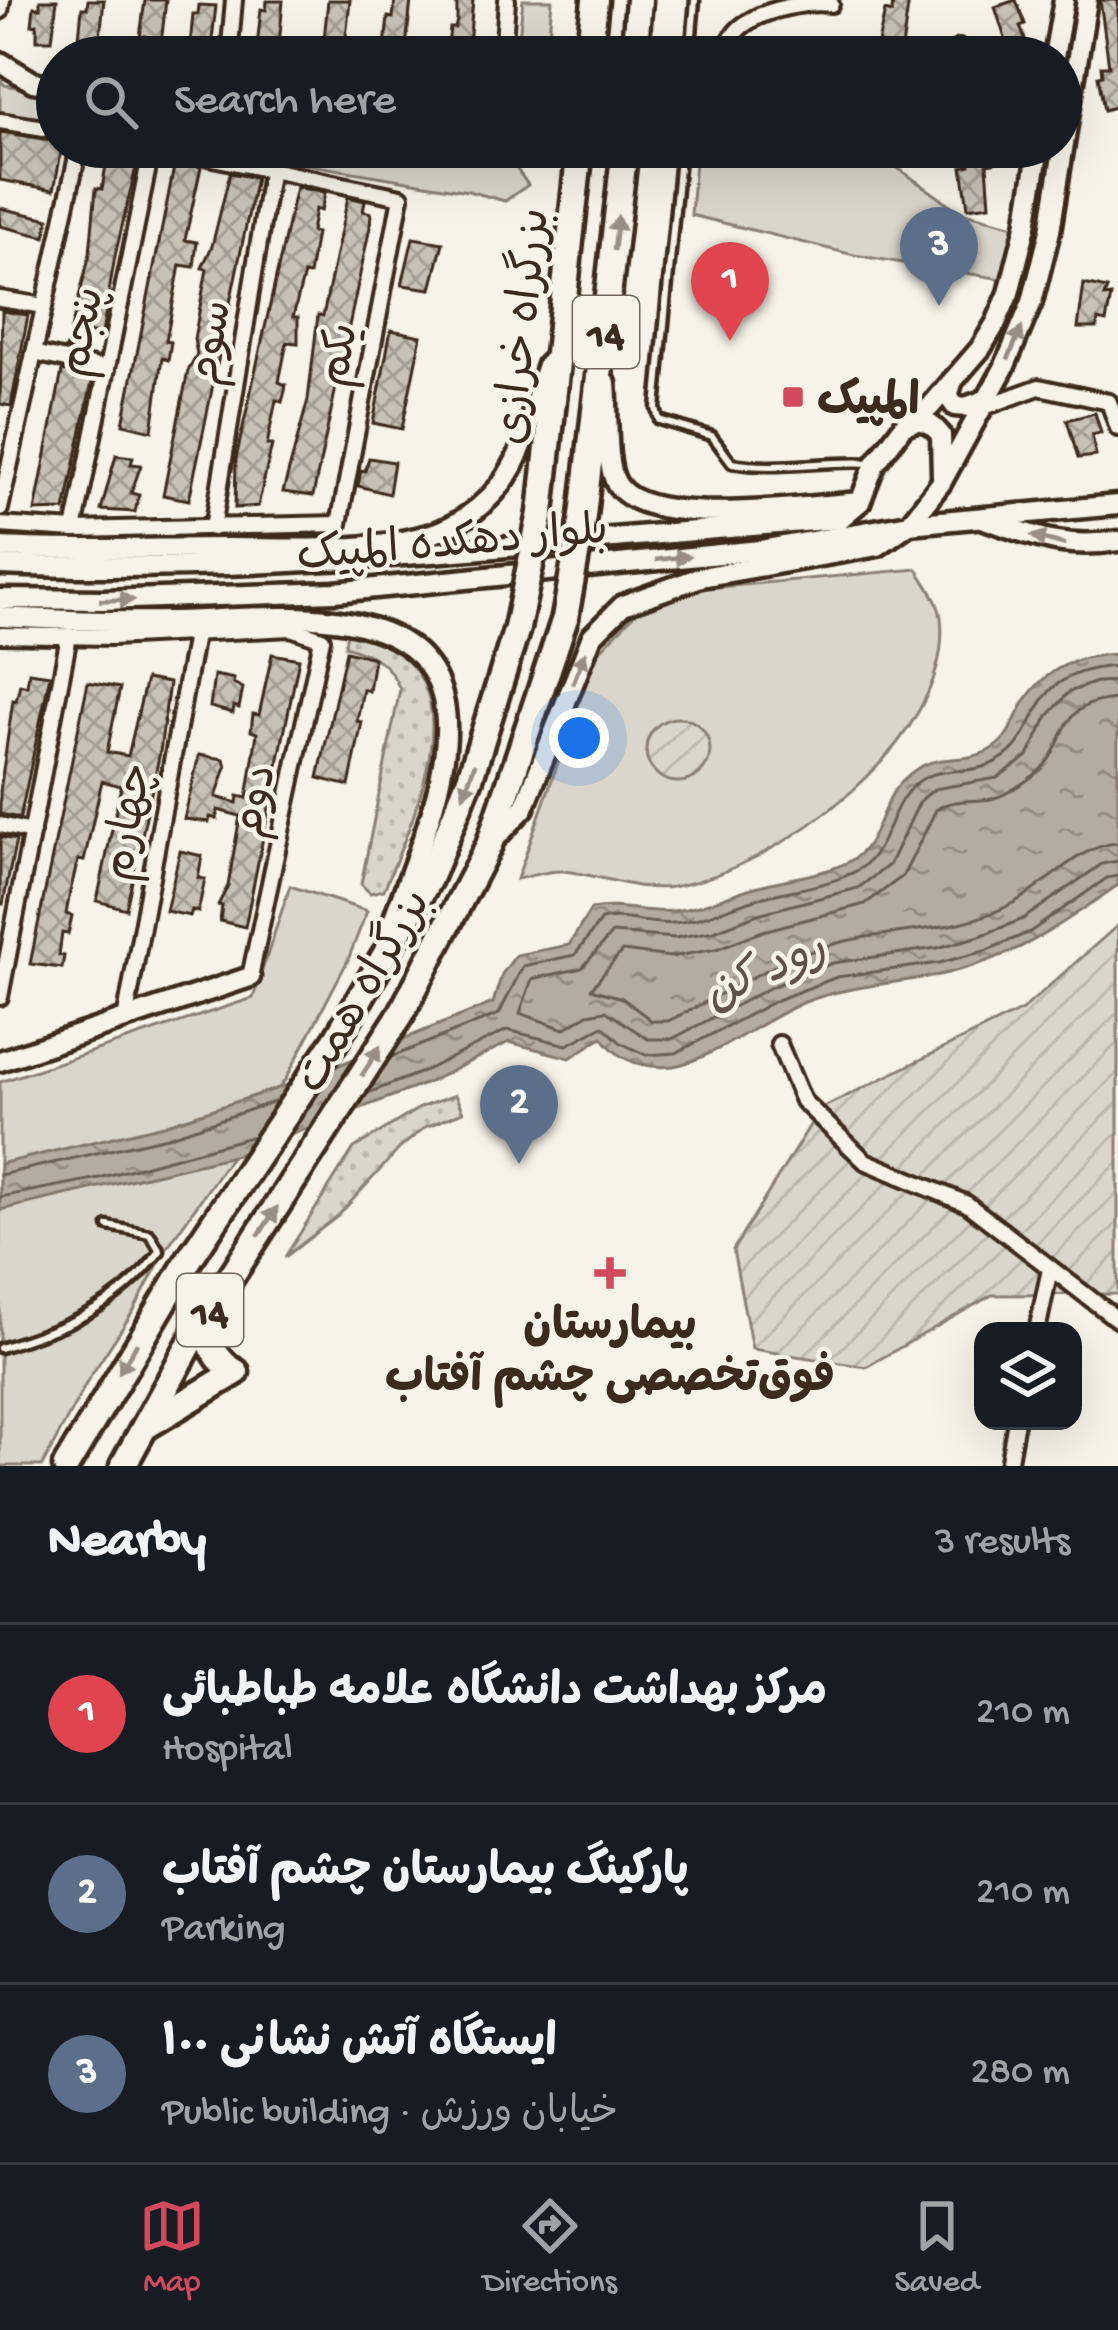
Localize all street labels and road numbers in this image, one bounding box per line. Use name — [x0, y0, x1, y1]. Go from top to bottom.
street label: بزرگراه خرازی — [482, 205, 565, 448]
street label: پنجم — [51, 283, 122, 382]
road number: 14 — [573, 296, 639, 368]
street label: سوم — [182, 297, 248, 390]
street label: یکم — [310, 319, 376, 392]
street label: بلوار دهکده المپیک — [295, 506, 611, 586]
street label: چهارم — [95, 759, 170, 886]
street label: دوم — [225, 760, 293, 843]
street label: بزرگراه همت — [282, 879, 446, 1104]
road number: 14 — [177, 1274, 243, 1346]

